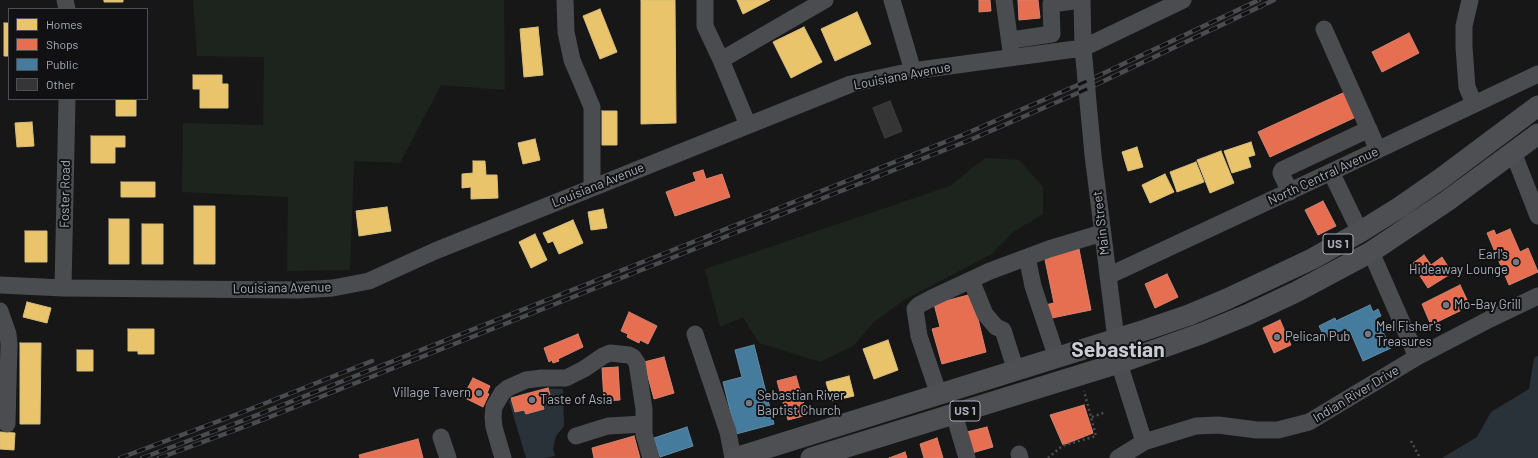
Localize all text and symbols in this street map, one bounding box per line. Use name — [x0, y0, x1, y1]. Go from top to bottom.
legend — [8, 8, 148, 100]
text: Homes — [46, 17, 82, 31]
text: Shops — [46, 37, 78, 51]
text: Public — [46, 57, 78, 71]
street label: Louisiana Avenue — [852, 59, 952, 93]
text: Other — [46, 77, 75, 91]
street label: North Central Avenue — [1265, 144, 1381, 208]
street label: Louisiana Avenue — [549, 159, 647, 211]
street label: Foster Road — [57, 160, 73, 228]
street label: Main Street — [1089, 190, 1113, 256]
road number: US 1 — [1323, 234, 1353, 254]
place label: Earl's Hideaway Lounge — [1409, 247, 1508, 278]
marker: Earl's Hideaway Lounge — [1511, 257, 1521, 267]
street label: Louisiana Avenue — [233, 279, 331, 297]
place label: Mo-Bay Grill — [1454, 297, 1521, 313]
marker: Mo-Bay Grill — [1441, 300, 1451, 310]
place label: Mel Fisher's Treasures — [1376, 319, 1441, 350]
place label: Pelican Pub — [1285, 329, 1350, 345]
marker: Mel Fisher's Treasures — [1363, 329, 1373, 339]
marker: Pelican Pub — [1272, 332, 1282, 342]
district label: Sebastian — [1071, 337, 1165, 363]
street label: Indian River Drive — [1310, 362, 1402, 426]
place label: Village Tavern — [393, 385, 471, 401]
marker: Village Tavern — [474, 388, 484, 398]
place label: Sebastian River Baptist Church — [757, 388, 845, 419]
place label: Taste of Asia — [540, 392, 612, 408]
marker: Taste of Asia — [527, 395, 537, 405]
marker: Sebastian River Baptist Church — [744, 398, 754, 408]
road number: US 1 — [950, 401, 980, 421]

